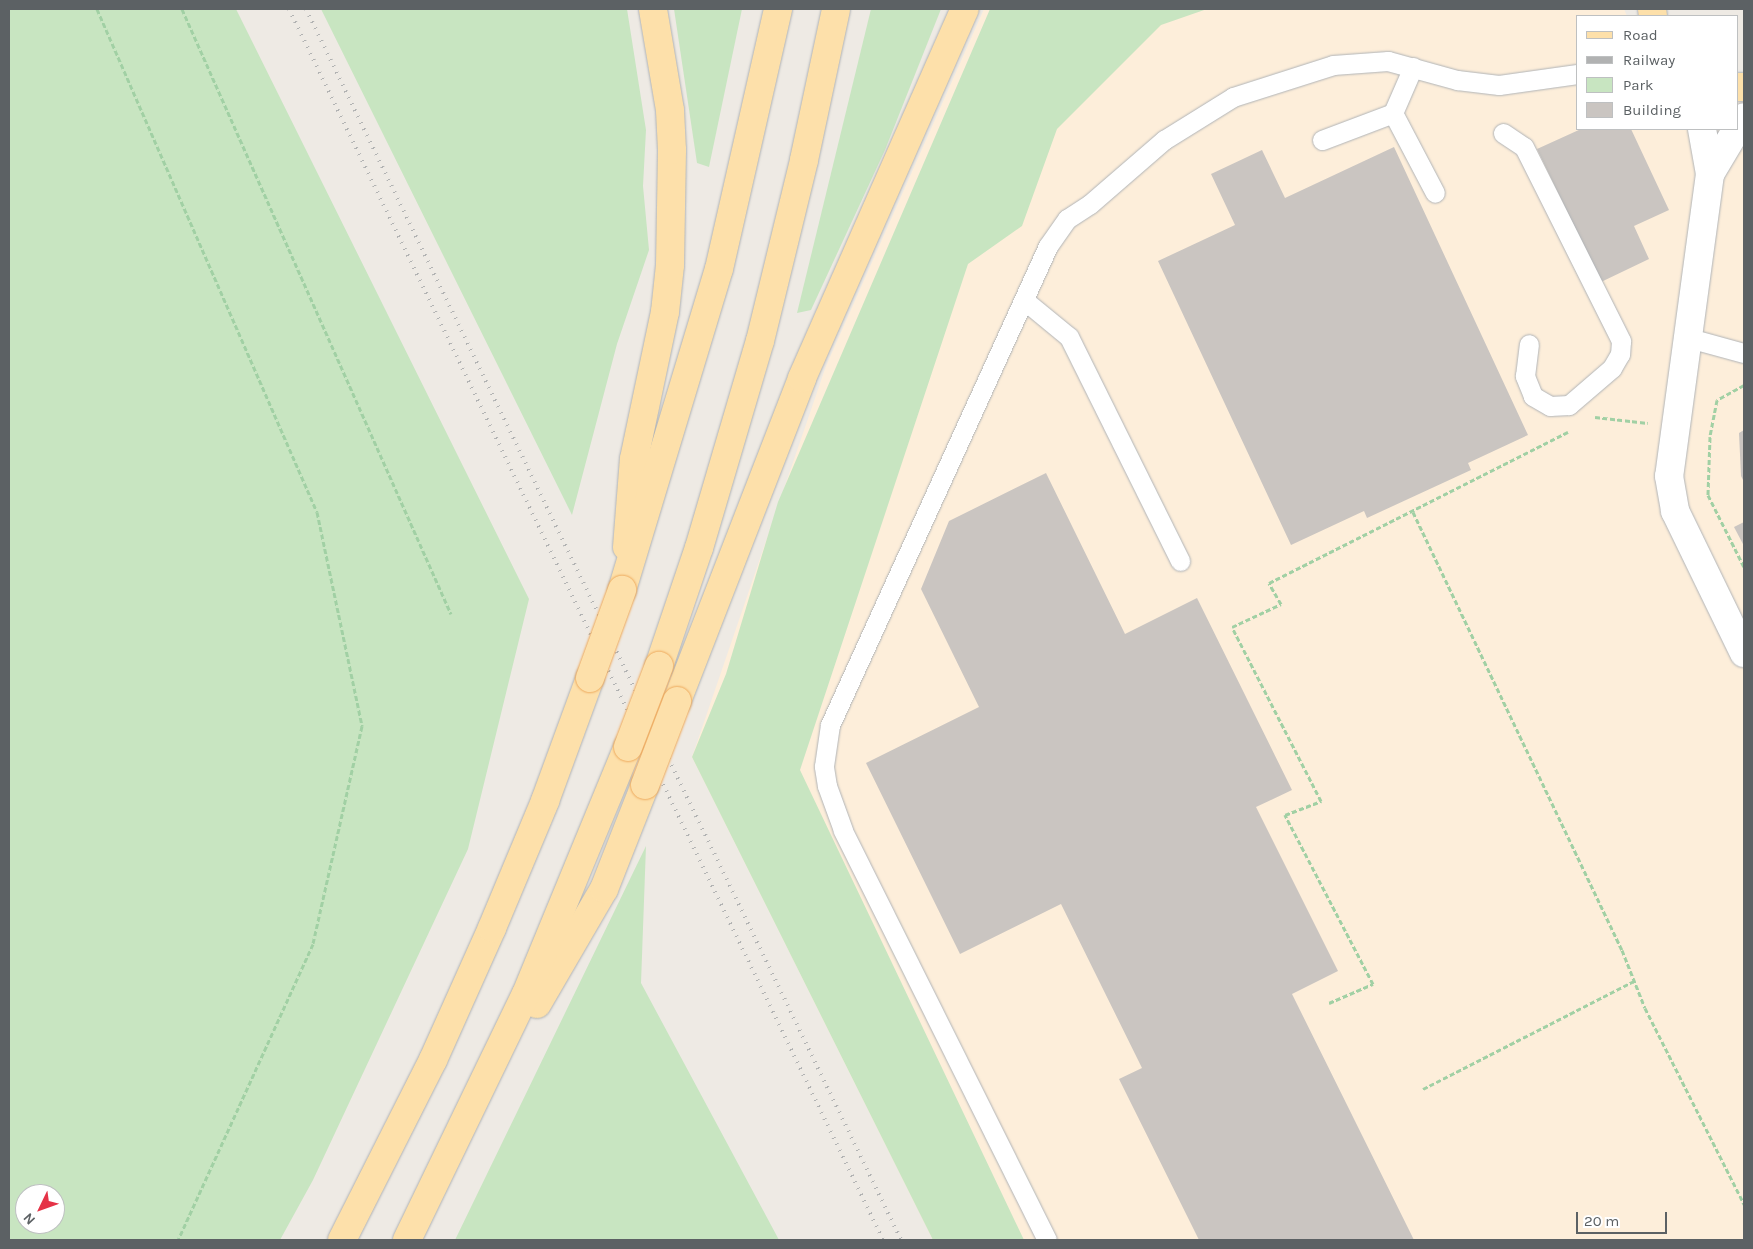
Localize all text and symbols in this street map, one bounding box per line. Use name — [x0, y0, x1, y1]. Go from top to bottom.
legend — [1576, 15, 1738, 130]
text: Road — [1623, 26, 1658, 44]
text: Railway — [1623, 51, 1675, 69]
text: Park — [1623, 76, 1653, 94]
text: Building — [1623, 101, 1681, 119]
north arrow — [15, 1184, 65, 1234]
scale bar — [1578, 1202, 1669, 1234]
text: N — [20, 1209, 39, 1228]
text: 20 m — [1584, 1212, 1619, 1230]

